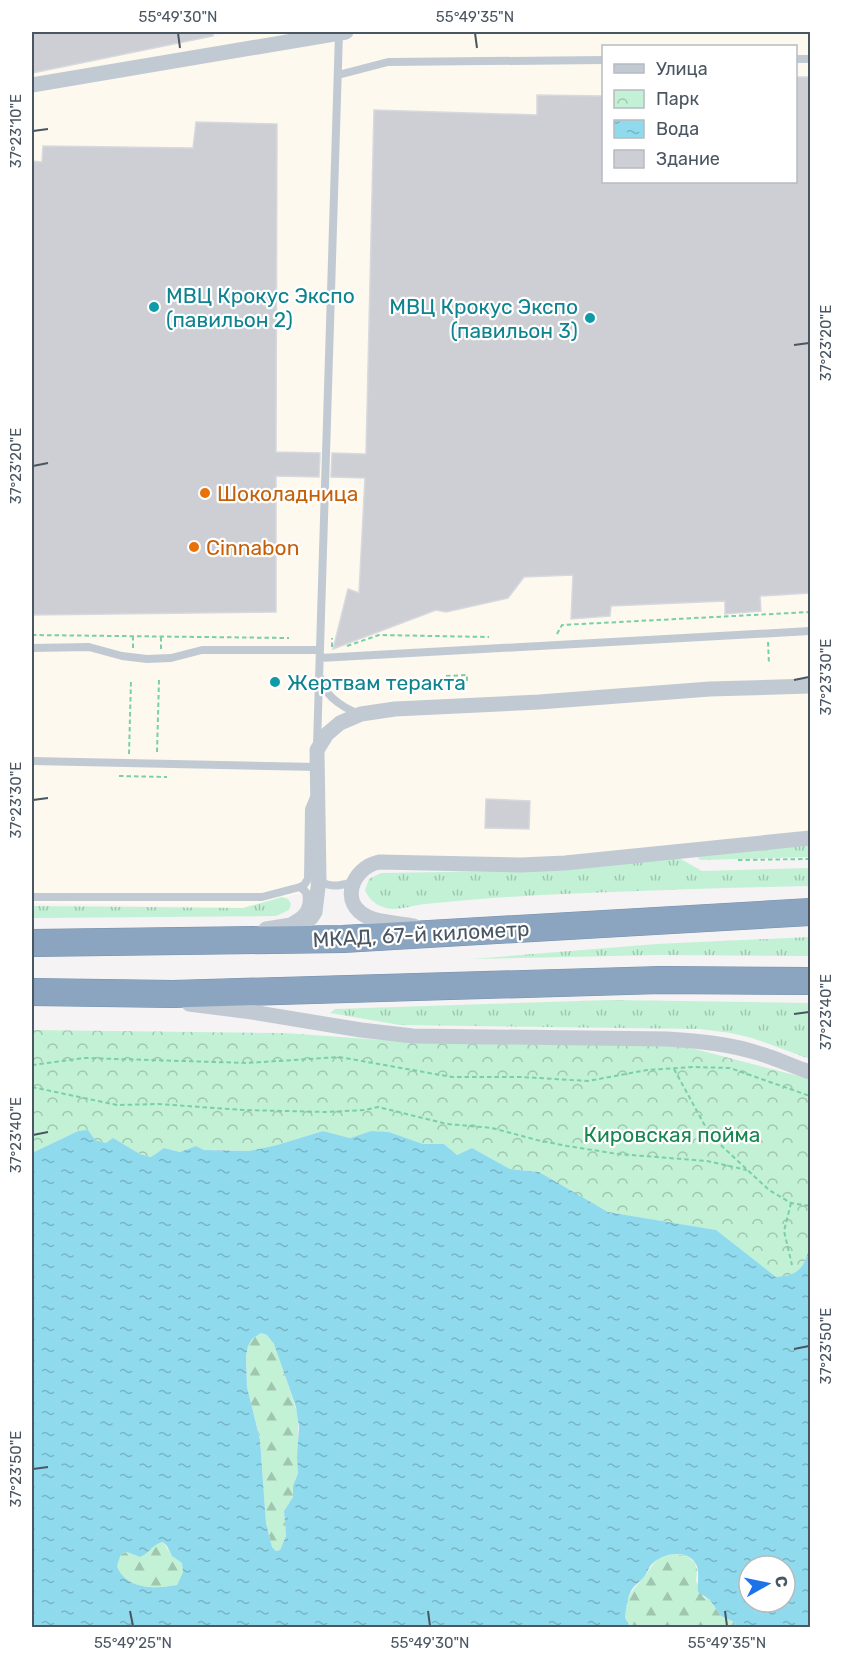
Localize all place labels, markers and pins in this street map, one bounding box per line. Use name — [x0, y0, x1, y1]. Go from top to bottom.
place label: МВЦ Крокус Экспо (павильон 2) — [166, 283, 355, 332]
place label: МВЦ Крокус Экспо (павильон 3) — [389, 294, 578, 343]
marker: МВЦ Крокус Экспо (павильон 2) — [147, 300, 161, 314]
marker: МВЦ Крокус Экспо (павильон 3) — [583, 311, 597, 325]
place label: Шоколадница — [217, 481, 358, 506]
marker: Шоколадница — [198, 486, 212, 500]
place label: Cinnabon — [206, 535, 299, 560]
marker: Cinnabon — [187, 540, 201, 554]
place label: Жертвам теракта — [287, 670, 466, 695]
marker: Жертвам теракта — [268, 675, 282, 689]

